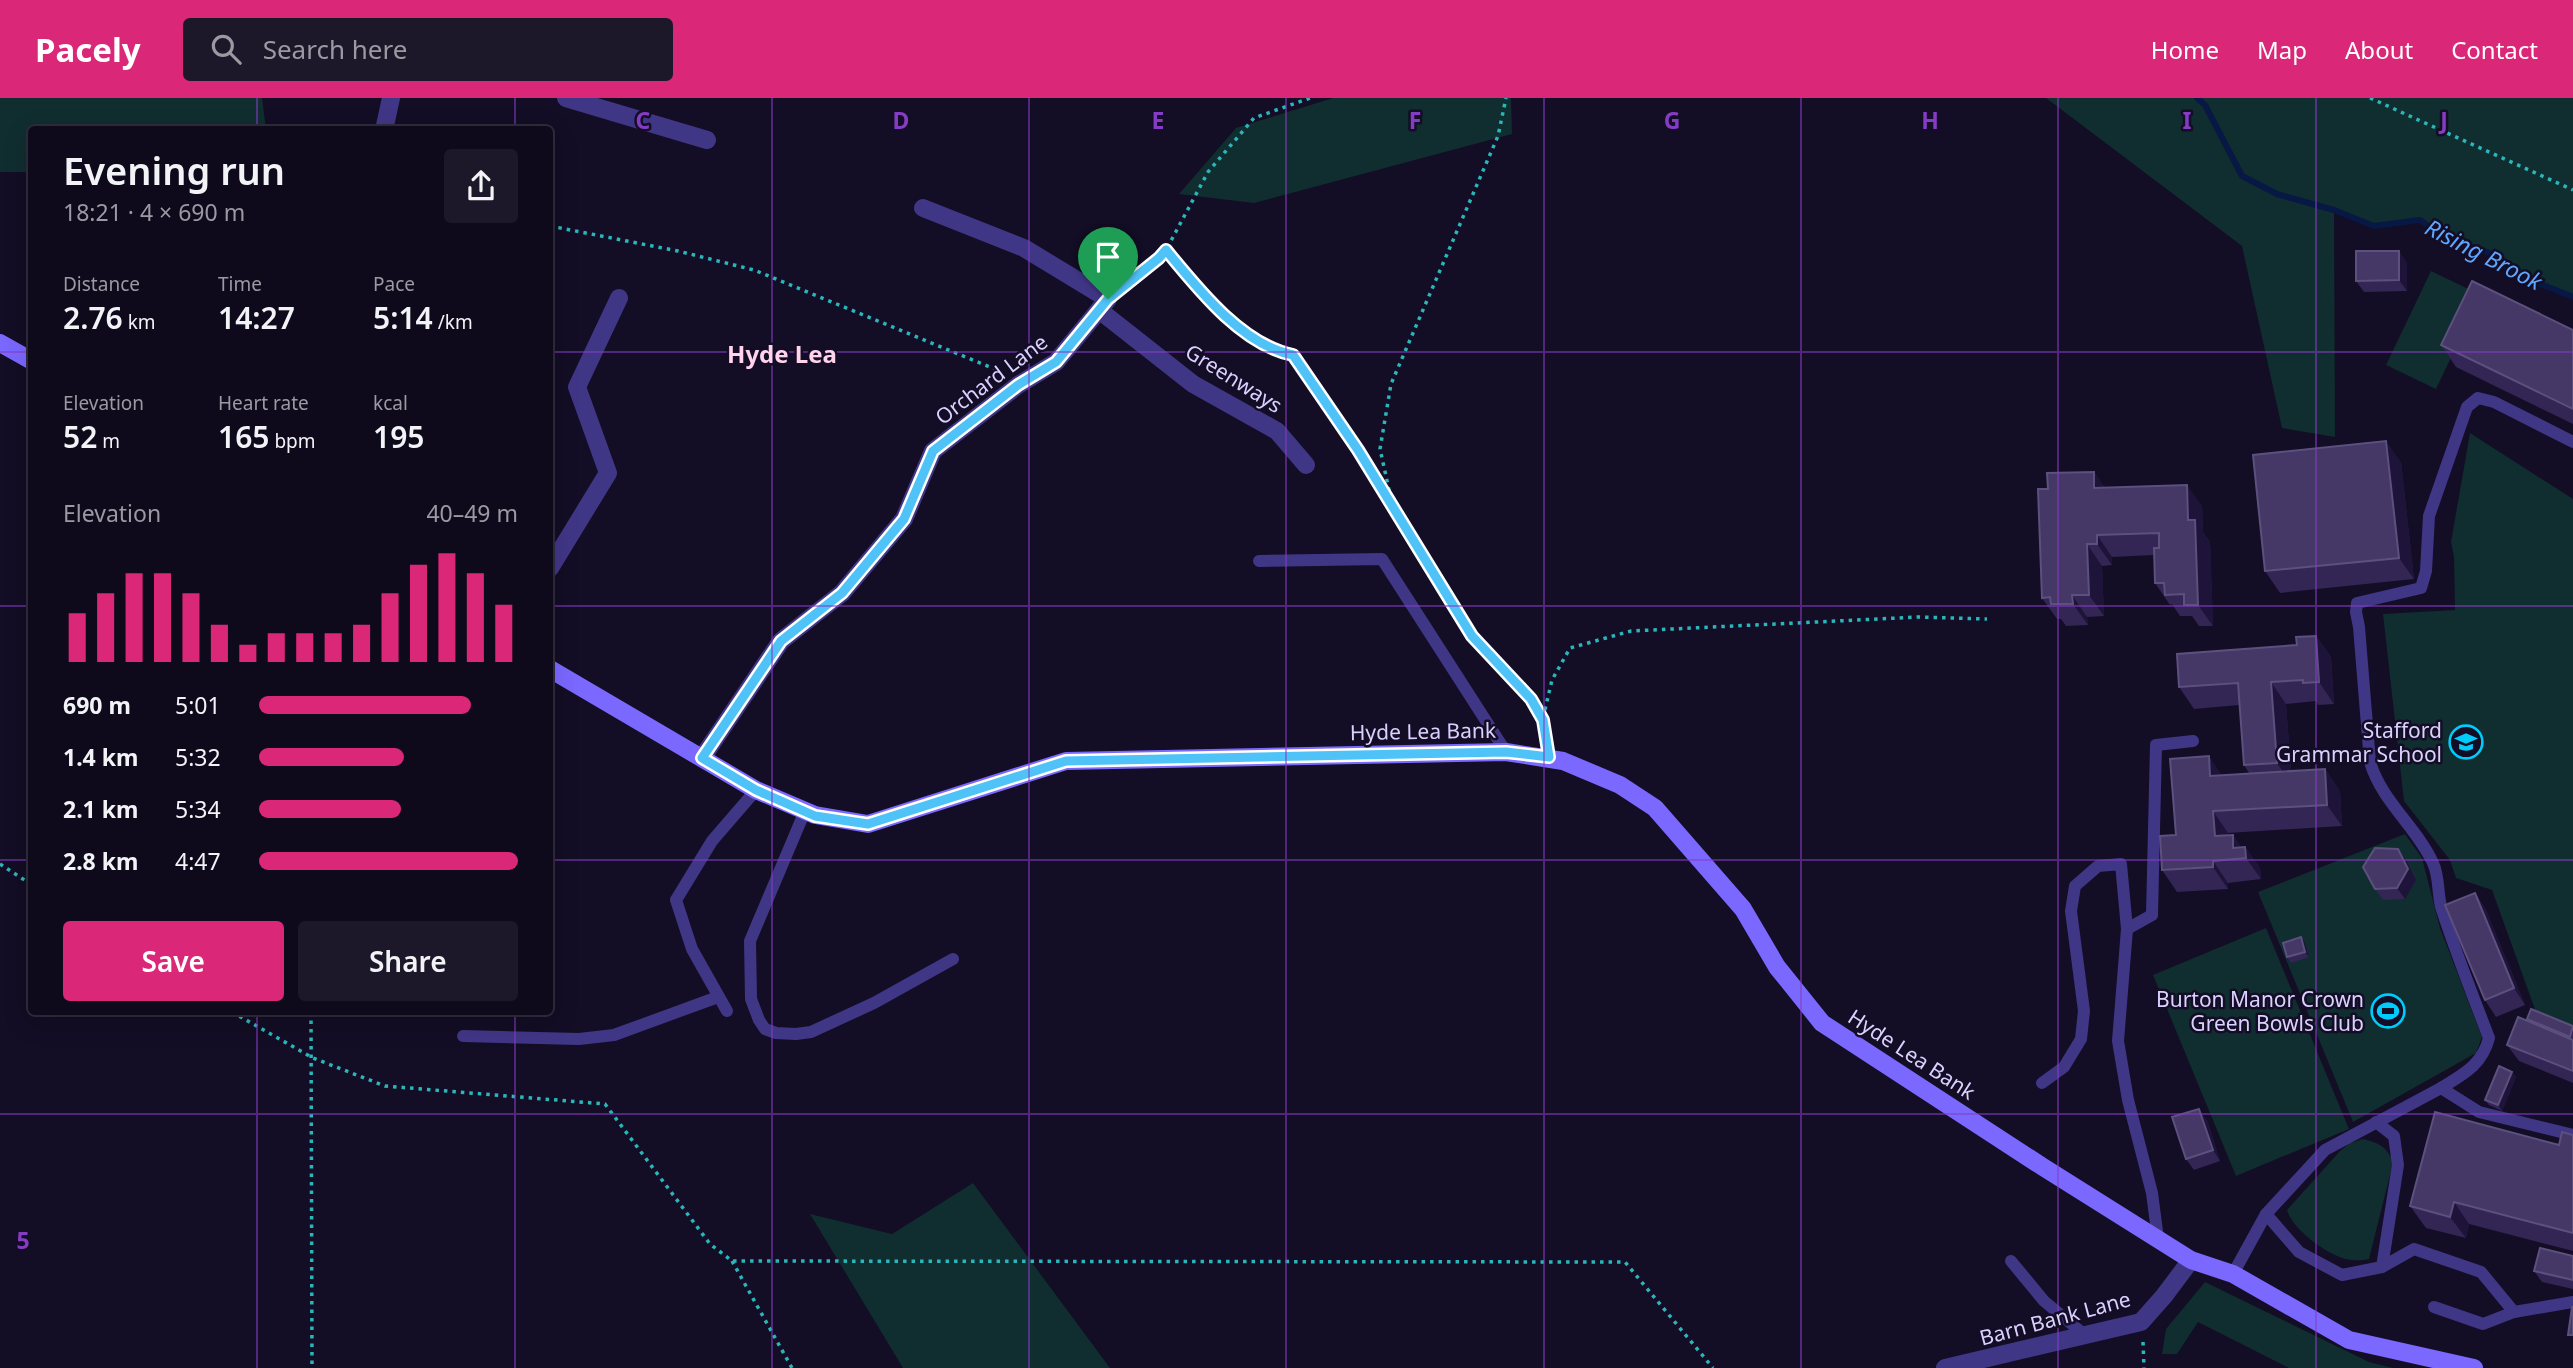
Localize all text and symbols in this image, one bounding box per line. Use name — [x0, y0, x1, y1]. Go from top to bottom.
search box — [183, 18, 673, 81]
text: Pacely — [35, 27, 141, 72]
icon: search — [207, 30, 245, 68]
text: Search here — [263, 31, 407, 67]
text: Home — [2151, 33, 2219, 66]
text: Map — [2257, 33, 2307, 66]
text: About — [2345, 33, 2413, 66]
text: Contact — [2451, 33, 2538, 66]
text: C — [636, 104, 651, 136]
text: D — [893, 104, 909, 136]
text: E — [1152, 104, 1164, 136]
text: F — [1409, 104, 1421, 136]
text: G — [1664, 104, 1680, 136]
text: H — [1921, 104, 1939, 136]
text: I — [2183, 104, 2192, 136]
text: J — [2438, 104, 2448, 136]
text: Evening run — [63, 144, 285, 196]
button: share — [444, 149, 518, 223]
text: 18:21 · 4 × 690 m — [63, 196, 245, 228]
water label: Rising Brook — [2420, 211, 2549, 298]
pin — [1078, 227, 1138, 299]
icon: arrive — [1089, 238, 1127, 276]
text: Distance — [63, 271, 140, 297]
text: Time — [218, 271, 262, 297]
text: Pace — [373, 271, 415, 297]
text: 2.76 — [63, 297, 123, 338]
text: 14:27 — [218, 297, 295, 338]
text: 5:14 — [373, 297, 433, 338]
text: km — [123, 309, 156, 335]
text: /km — [433, 309, 473, 335]
street label: Orchard Lane — [929, 328, 1053, 430]
district label: Hyde Lea — [727, 337, 837, 370]
street label: Greenways — [1180, 337, 1288, 419]
text: Elevation — [63, 390, 144, 416]
text: Heart rate — [218, 390, 309, 416]
text: kcal — [373, 390, 408, 416]
text: 52 — [63, 416, 97, 457]
text: 165 — [218, 416, 269, 457]
text: 195 — [373, 416, 424, 457]
text: m — [97, 428, 120, 454]
text: bpm — [269, 428, 316, 454]
text: Elevation — [63, 497, 161, 529]
text: 40–49 m — [426, 497, 518, 529]
text: 690 m — [63, 689, 131, 721]
text: 5:01 — [175, 689, 221, 721]
street label: Hyde Lea Bank — [1350, 716, 1497, 746]
place label: Stafford Grammar School — [2276, 716, 2442, 768]
school or university icon: Stafford Grammar School — [2447, 723, 2485, 761]
text: 1.4 km — [63, 741, 138, 773]
text: 5:32 — [175, 741, 221, 773]
text: 2.1 km — [63, 793, 138, 825]
text: 5:34 — [175, 793, 221, 825]
text: 2.8 km — [63, 845, 138, 877]
text: 4:47 — [175, 845, 221, 877]
button: Save — [63, 921, 284, 1001]
button: Share — [298, 921, 518, 1001]
place label: Burton Manor Crown Green Bowls Club — [2156, 985, 2364, 1037]
sports icon: Burton Manor Crown Green Bowls Club — [2369, 992, 2407, 1030]
street label: Hyde Lea Bank — [1843, 1002, 1982, 1106]
text: 5 — [16, 1224, 30, 1256]
street label: Barn Bank Lane — [1976, 1284, 2134, 1352]

